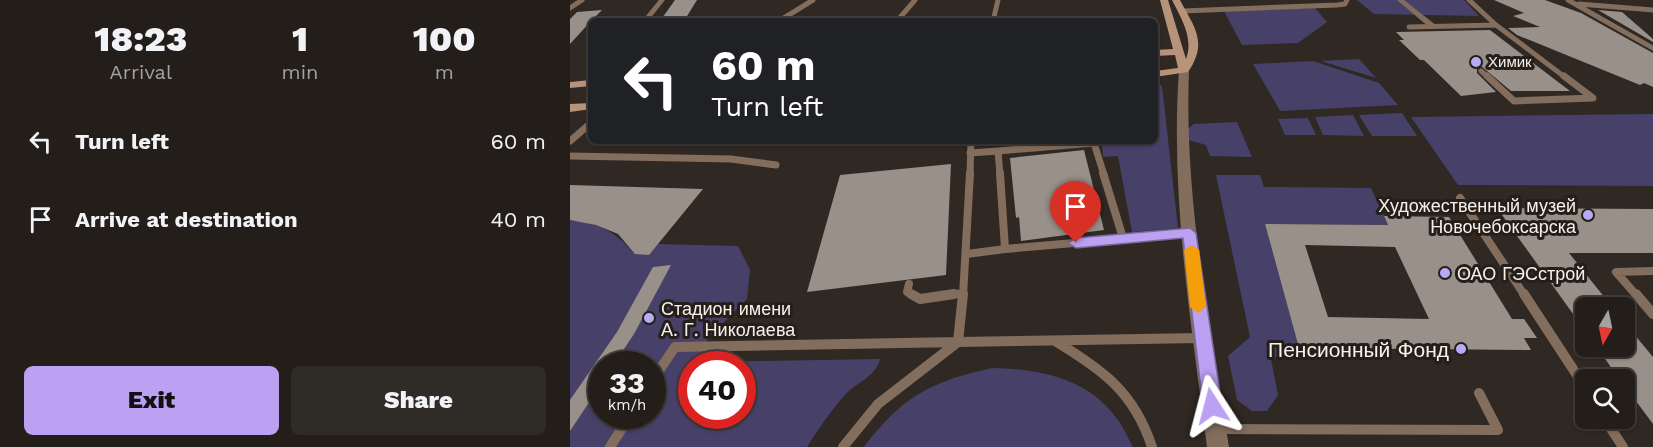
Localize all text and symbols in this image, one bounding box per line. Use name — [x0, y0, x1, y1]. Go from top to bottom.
text: 18:23 — [94, 18, 187, 60]
text: 1 — [292, 18, 308, 60]
text: 100 — [413, 18, 476, 60]
text: 60 m — [711, 41, 815, 90]
icon: left — [612, 42, 690, 120]
place label: Химик — [1488, 53, 1532, 71]
marker: Химик — [1469, 55, 1483, 69]
text: Arrival — [110, 60, 172, 84]
text: min — [282, 60, 318, 84]
text: m — [435, 60, 454, 84]
text: Turn left — [711, 91, 823, 123]
icon: left — [24, 125, 57, 158]
text: Turn left — [75, 129, 169, 154]
text: 60 m — [490, 129, 546, 154]
pin — [1050, 181, 1101, 243]
icon: arrive — [1059, 190, 1092, 223]
place label: Художественный музей Новочебоксарска — [1378, 195, 1577, 237]
icon: arrive — [24, 203, 57, 236]
text: Arrive at destination — [75, 207, 298, 232]
text: 40 m — [490, 207, 546, 232]
marker: Художественный музей Новочебоксарска — [1581, 208, 1595, 222]
place label: ОАО ГЭСстрой — [1457, 263, 1585, 284]
marker: ОАО ГЭСстрой — [1438, 266, 1452, 280]
north arrow — [1575, 297, 1635, 357]
map controls — [1575, 297, 1635, 429]
place label: Стадион имени А. Г. Николаева — [661, 298, 796, 340]
marker: Стадион имени А. Г. Николаева — [642, 311, 656, 325]
place label: Пенсионный Фонд — [1268, 337, 1449, 362]
marker: Пенсионный Фонд — [1454, 342, 1468, 356]
speed limit sign: 40 — [678, 351, 756, 429]
text: 33 — [609, 365, 645, 400]
button: Exit — [24, 366, 279, 435]
button: Share — [291, 366, 546, 435]
button: search — [1575, 369, 1635, 429]
position arrow — [1180, 374, 1244, 438]
text: km/h — [608, 396, 646, 414]

